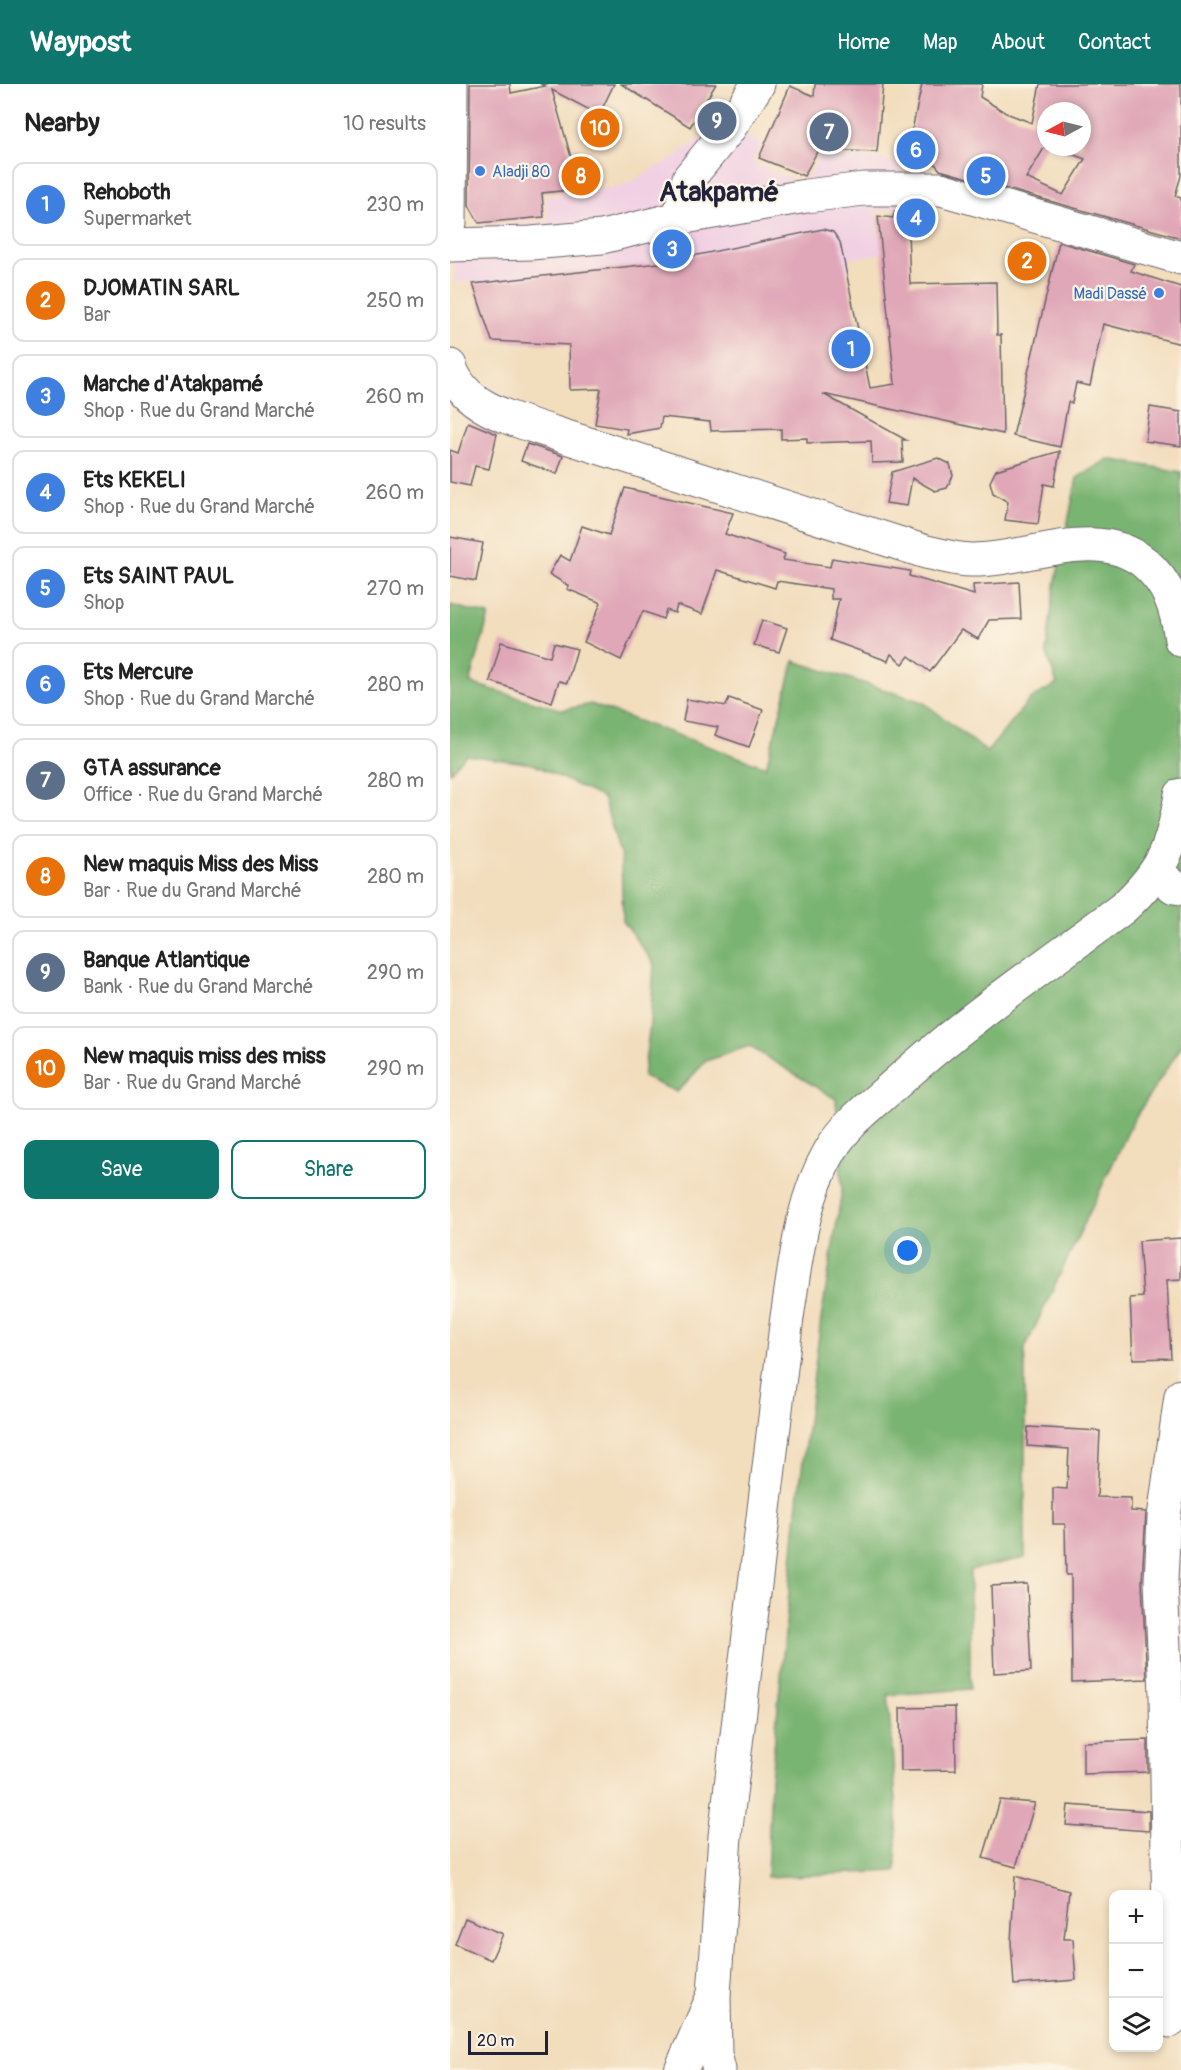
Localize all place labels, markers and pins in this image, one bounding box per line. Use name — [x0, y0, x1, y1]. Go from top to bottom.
pin: 9 — [698, 99, 736, 144]
pin: 10 — [580, 106, 620, 150]
pin: 7 — [810, 110, 848, 154]
pin: 6 — [896, 128, 936, 172]
pin: 8 — [562, 154, 600, 199]
pin: 5 — [966, 154, 1006, 199]
place label: Aladji 80 — [492, 162, 551, 182]
marker: Aladji 80 — [473, 164, 487, 178]
pin: 4 — [896, 196, 936, 240]
pin: 3 — [652, 226, 692, 272]
pin: 2 — [1008, 238, 1046, 284]
place label: Madi Dassé — [1074, 284, 1147, 304]
marker: Madi Dassé — [1152, 286, 1166, 300]
pin: 1 — [832, 326, 870, 372]

